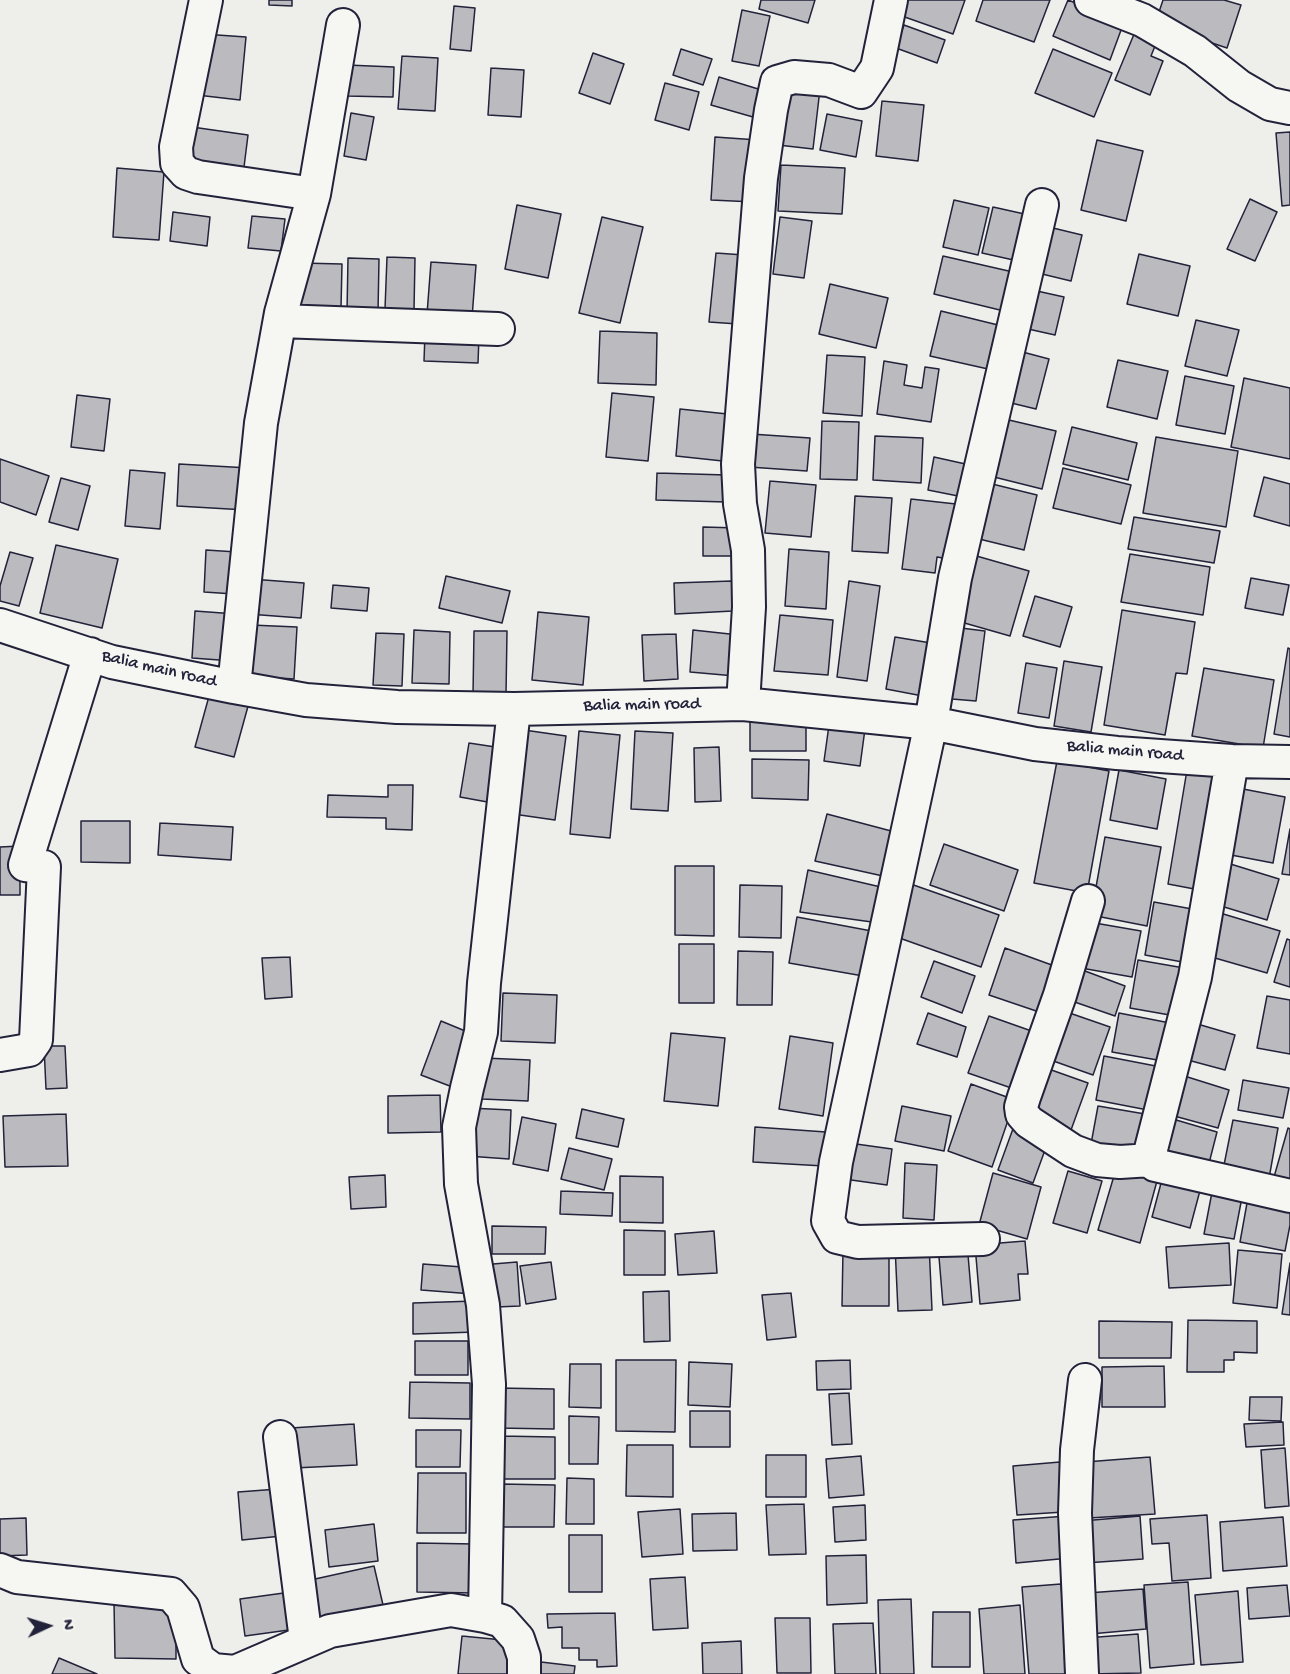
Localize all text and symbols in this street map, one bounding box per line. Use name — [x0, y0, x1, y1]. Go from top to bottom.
street label: Balia main road — [100, 646, 218, 694]
street label: Balia main road — [583, 694, 701, 718]
street label: Balia main road — [1066, 736, 1184, 768]
north arrow — [18, 1596, 78, 1656]
text: N — [57, 1619, 76, 1631]

